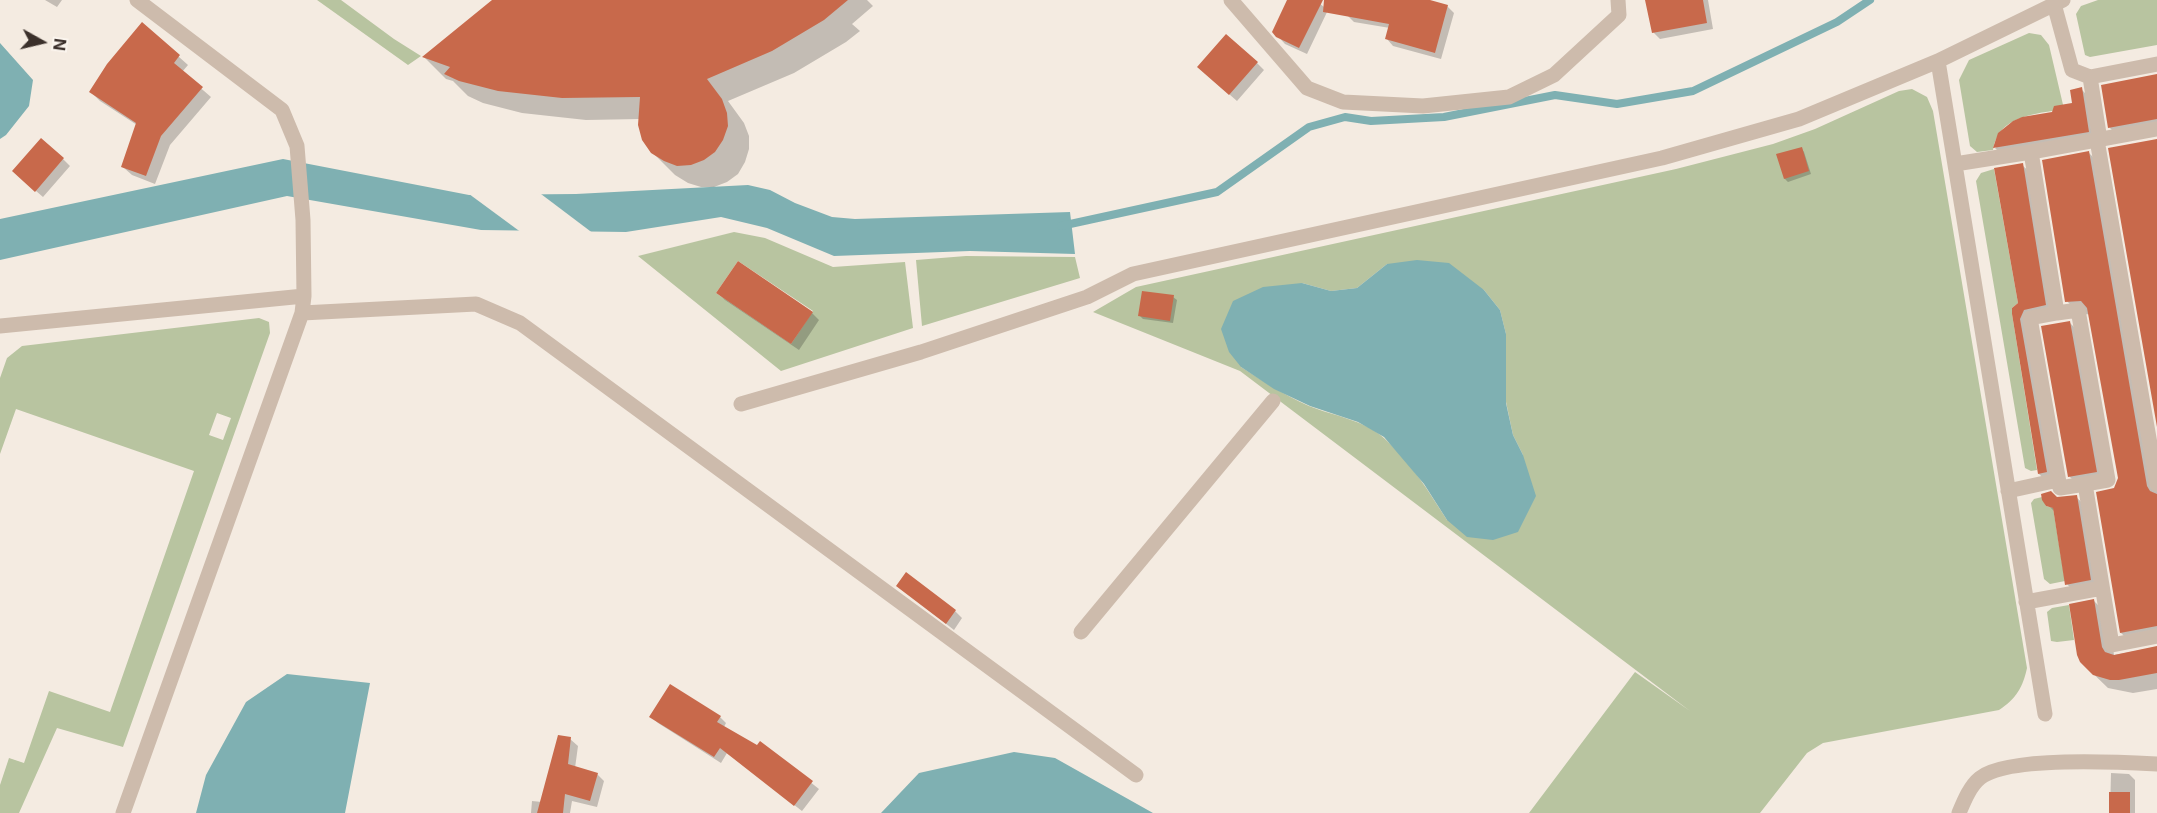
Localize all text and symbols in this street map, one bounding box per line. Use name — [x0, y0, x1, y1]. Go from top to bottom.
north arrow — [12, 12, 72, 72]
text: N — [49, 37, 71, 52]

